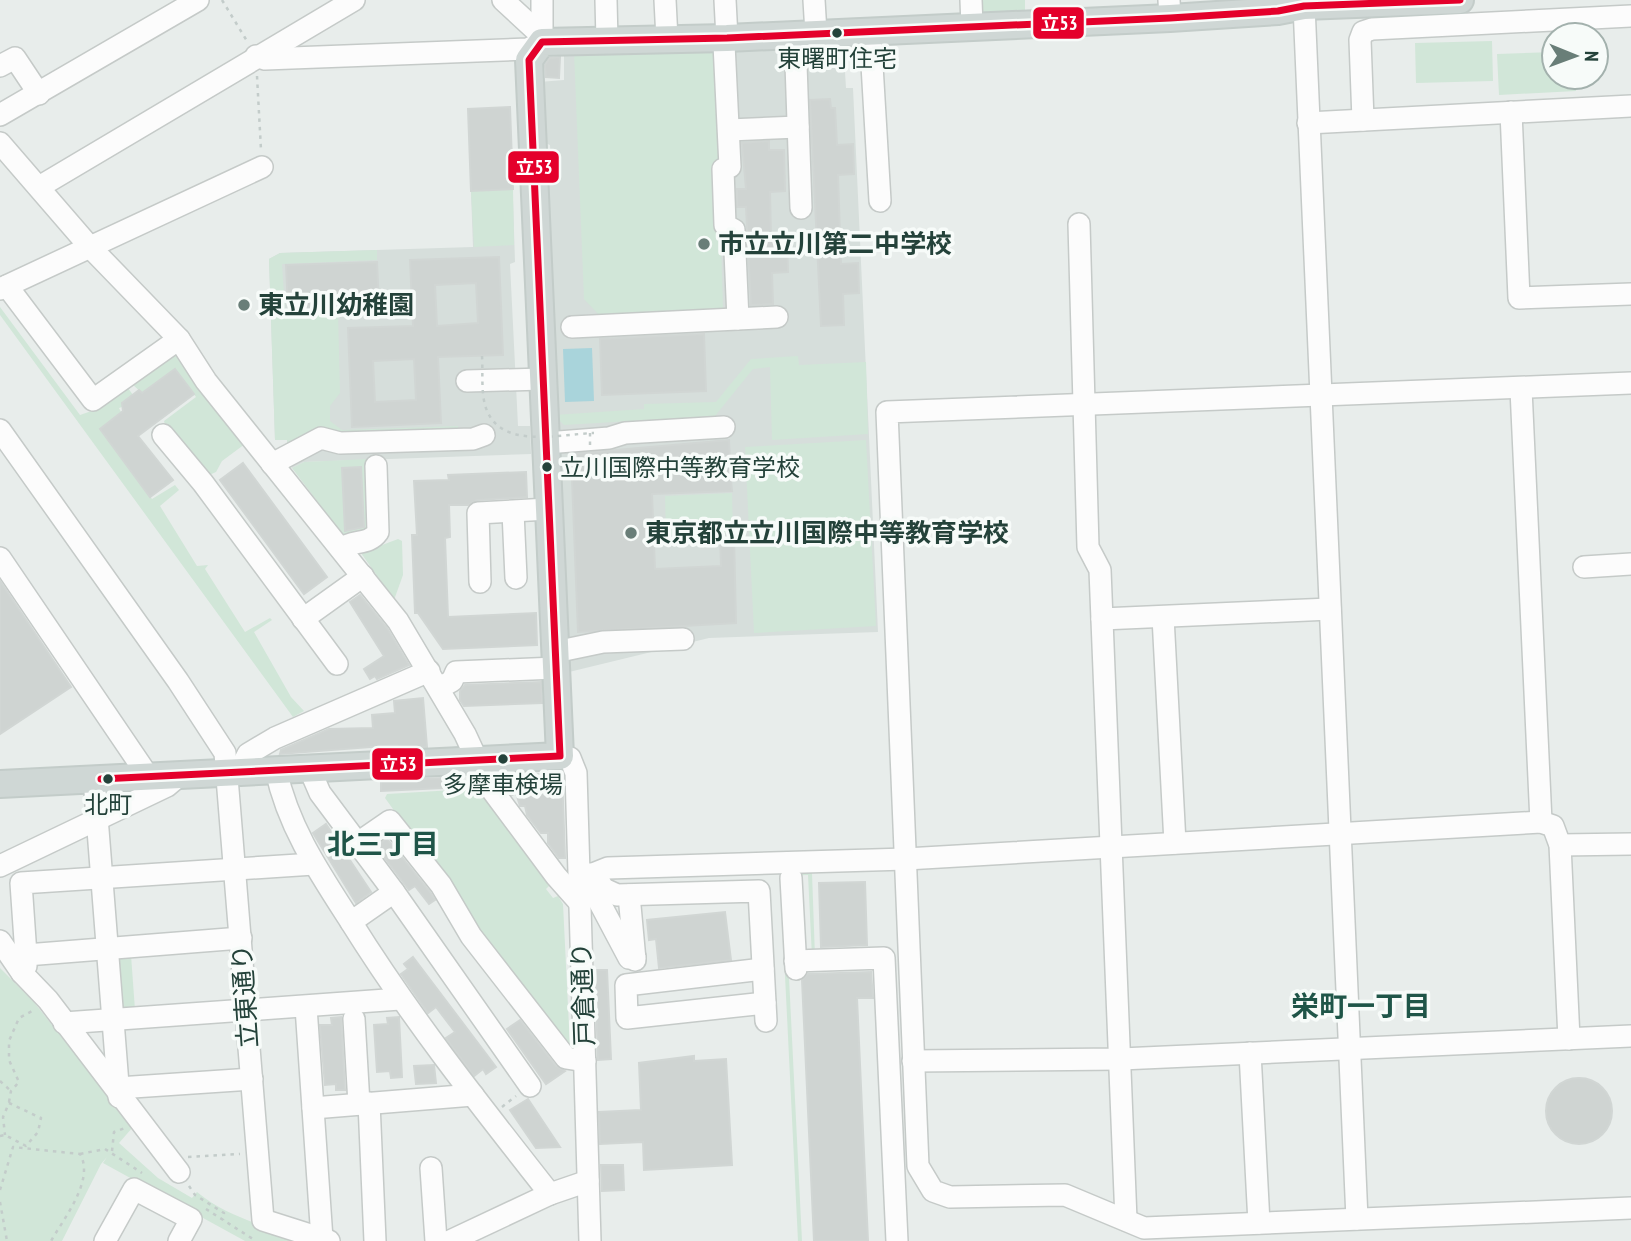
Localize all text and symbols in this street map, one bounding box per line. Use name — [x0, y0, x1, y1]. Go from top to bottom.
line badge: 立53 — [1032, 6, 1085, 40]
text: 立53 — [1040, 11, 1078, 35]
north arrow — [1540, 21, 1610, 91]
marker: 東曙町住宅 — [830, 26, 844, 40]
place label: 東曙町住宅 — [777, 43, 897, 74]
text: N — [1580, 51, 1604, 62]
line badge: 立53 — [507, 150, 560, 184]
text: 立53 — [515, 155, 553, 179]
place label: 市立立川第二中学校 — [718, 227, 952, 260]
marker: 市立立川第二中学校 — [696, 236, 712, 252]
place label: 東立川幼稚園 — [258, 288, 414, 321]
marker: 東立川幼稚園 — [236, 297, 252, 313]
place label: 立川国際中等教育学校 — [560, 452, 800, 483]
marker: 立川国際中等教育学校 — [540, 460, 554, 474]
place label: 東京都立立川国際中等教育学校 — [645, 516, 1009, 549]
marker: 東京都立立川国際中等教育学校 — [623, 525, 639, 541]
line badge: 立53 — [371, 747, 424, 781]
text: 立53 — [379, 752, 417, 776]
marker: 多摩車検場 — [496, 752, 510, 766]
place label: 多摩車検場 — [443, 769, 563, 800]
marker: 北町 — [101, 772, 115, 786]
place label: 北町 — [84, 789, 132, 820]
district label: 北三丁目 — [327, 825, 439, 862]
street label: 戸倉通り — [564, 941, 601, 1047]
street label: 立東通り — [224, 943, 265, 1049]
district label: 栄町一丁目 — [1291, 987, 1431, 1024]

